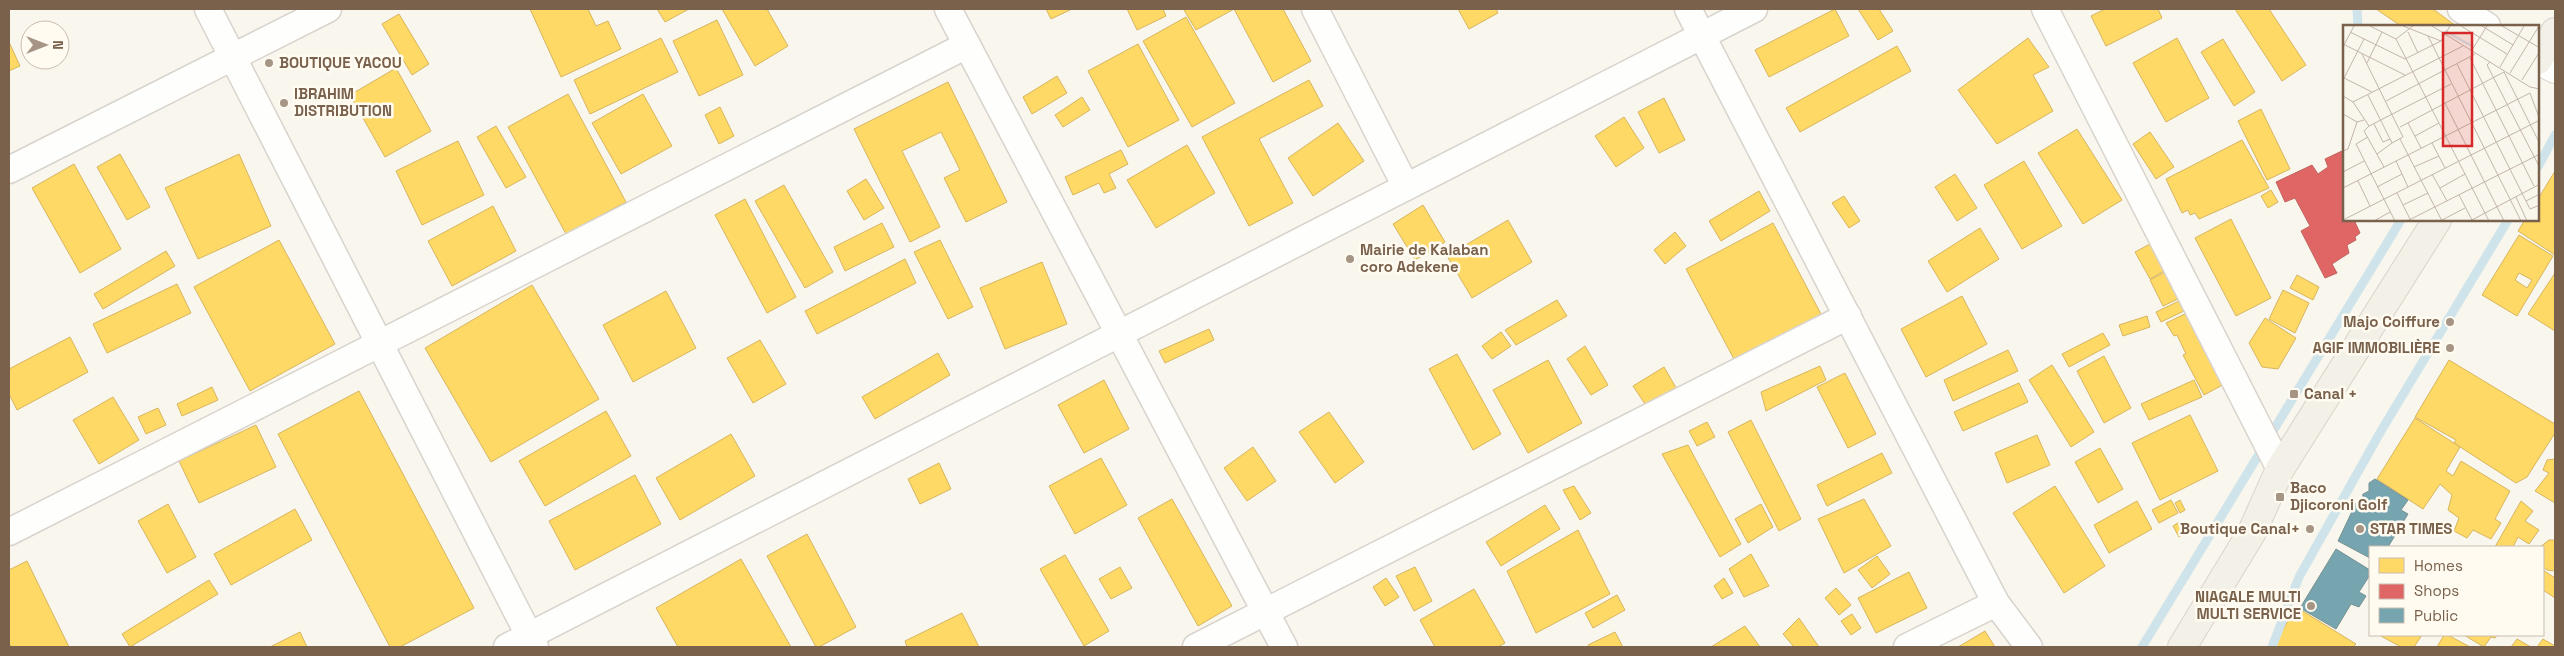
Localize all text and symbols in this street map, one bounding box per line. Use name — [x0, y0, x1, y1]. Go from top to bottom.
north arrow — [20, 20, 70, 70]
inset map — [2343, 25, 2539, 221]
text: N — [49, 40, 67, 50]
place label: BOUTIQUE YACOU — [279, 53, 402, 72]
marker: BOUTIQUE YACOU — [263, 57, 275, 69]
place label: IBRAHIM DISTRIBUTION — [294, 84, 392, 120]
marker: IBRAHIM DISTRIBUTION — [278, 97, 290, 109]
place label: Mairie de Kalaban coro Adekene — [1360, 240, 1489, 276]
marker: Mairie de Kalaban coro Adekene — [1344, 253, 1356, 265]
place label: Majo Coiffure — [2343, 312, 2440, 331]
marker: Majo Coiffure — [2444, 316, 2456, 328]
place label: AGIF IMMOBILIÈRE — [2313, 338, 2440, 357]
marker: AGIF IMMOBILIÈRE — [2444, 342, 2456, 354]
place label: Canal + — [2304, 384, 2357, 403]
marker: Canal + — [2288, 388, 2300, 400]
place label: Baco Djicoroni Golf — [2290, 478, 2388, 514]
marker: Baco Djicoroni Golf — [2274, 491, 2286, 503]
place label: Boutique Canal+ — [2180, 519, 2300, 538]
place label: STAR TIMES — [2370, 519, 2452, 538]
marker: Boutique Canal+ — [2304, 523, 2316, 535]
marker: STAR TIMES — [2354, 523, 2366, 535]
legend — [2369, 546, 2544, 636]
text: Homes — [2414, 556, 2463, 575]
text: Shops — [2414, 581, 2459, 600]
place label: NIAGALE MULTI MULTI SERVICE — [2195, 587, 2301, 623]
marker: NIAGALE MULTI MULTI SERVICE — [2305, 600, 2317, 612]
text: Public — [2414, 606, 2458, 625]

